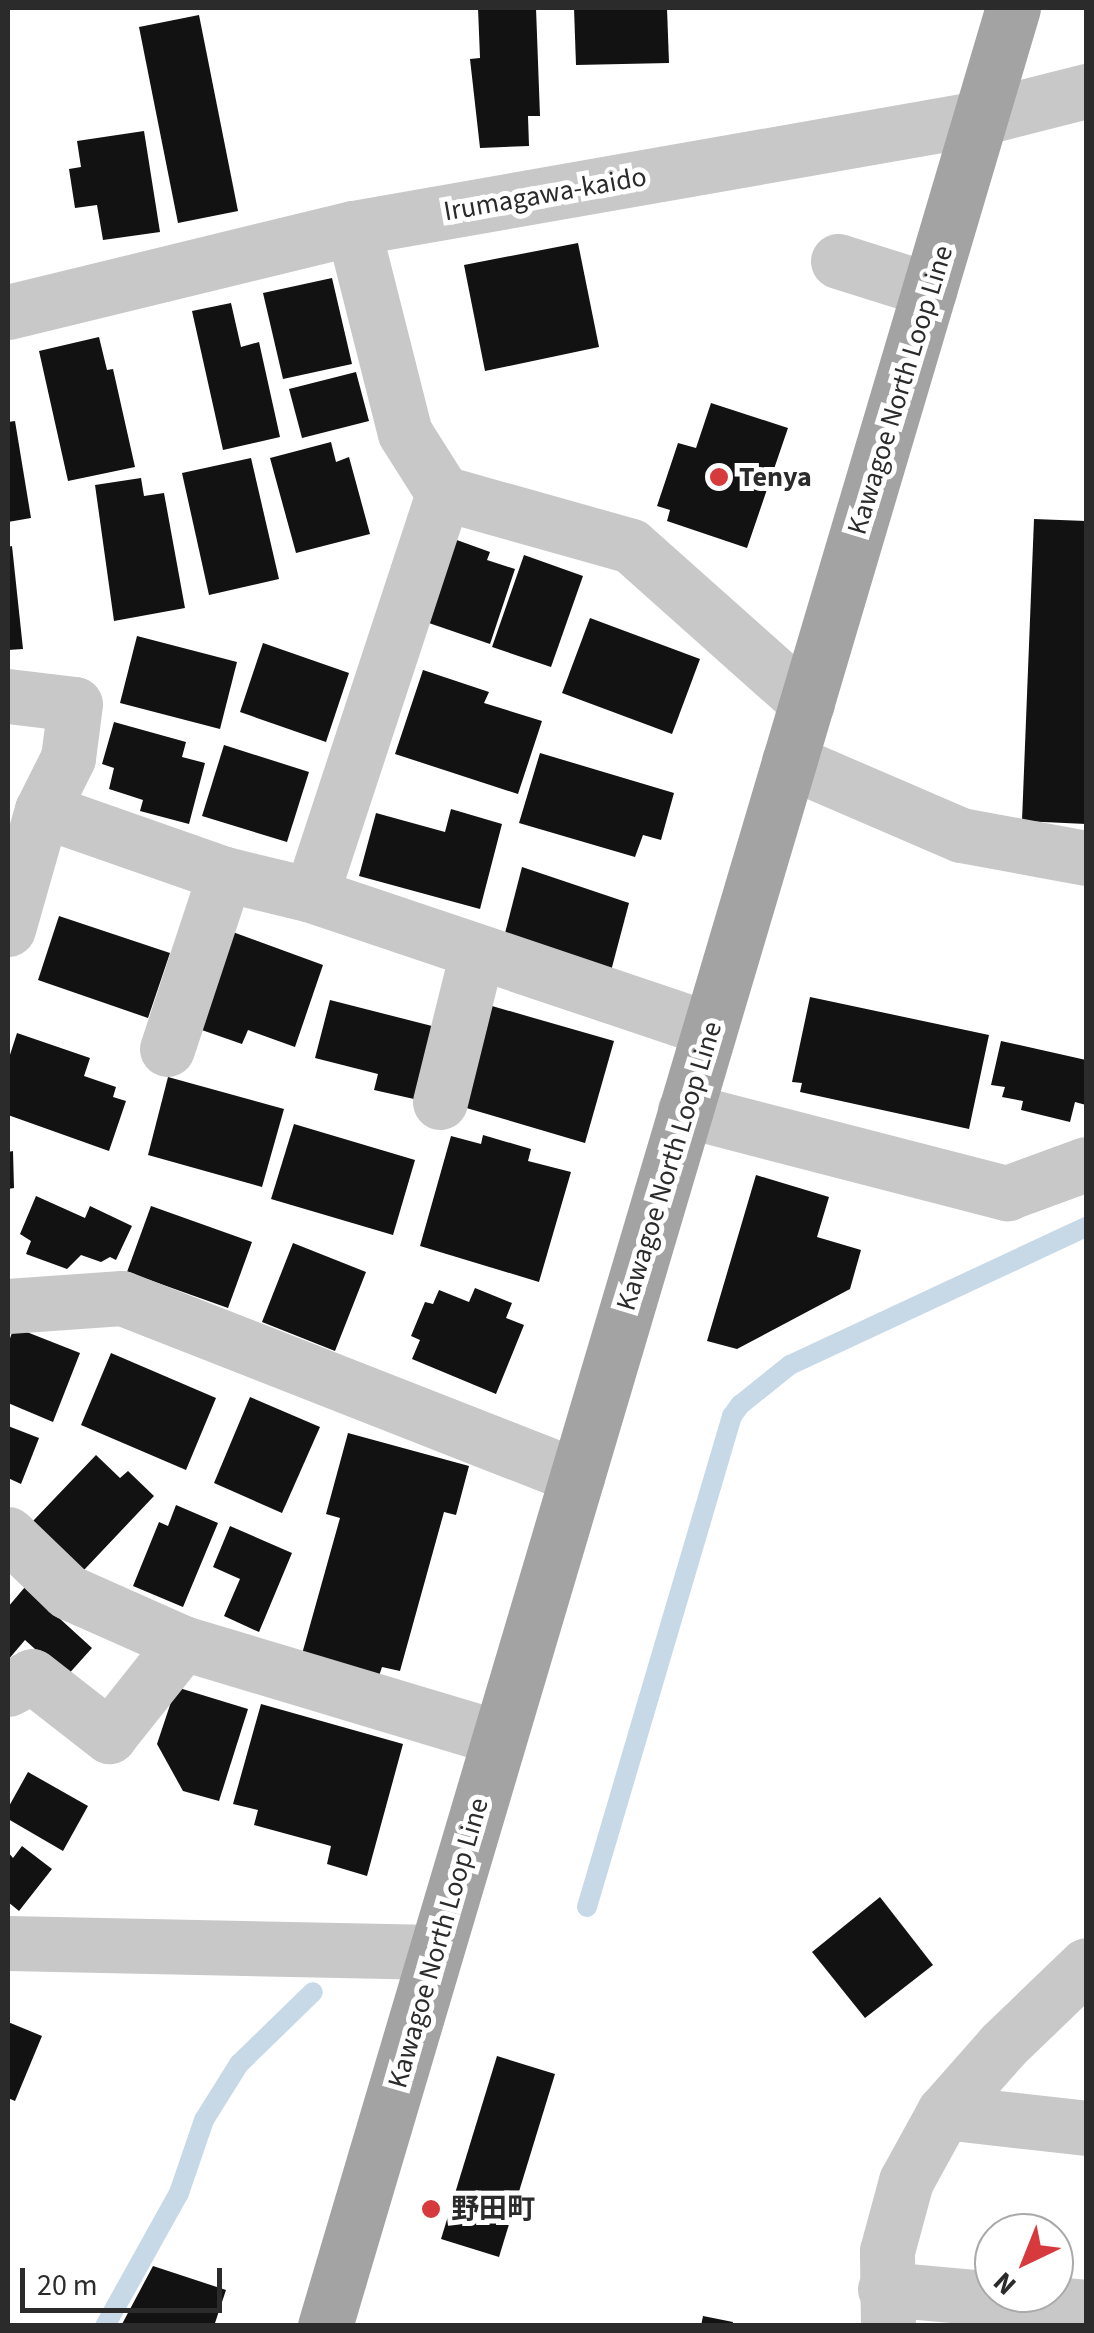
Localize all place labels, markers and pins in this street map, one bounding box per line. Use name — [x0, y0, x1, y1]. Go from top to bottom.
place label: Tenya — [739, 460, 812, 494]
marker: Tenya — [708, 466, 730, 488]
place label: 野田町 — [451, 2192, 535, 2226]
marker: 野田町 — [420, 2198, 442, 2220]

